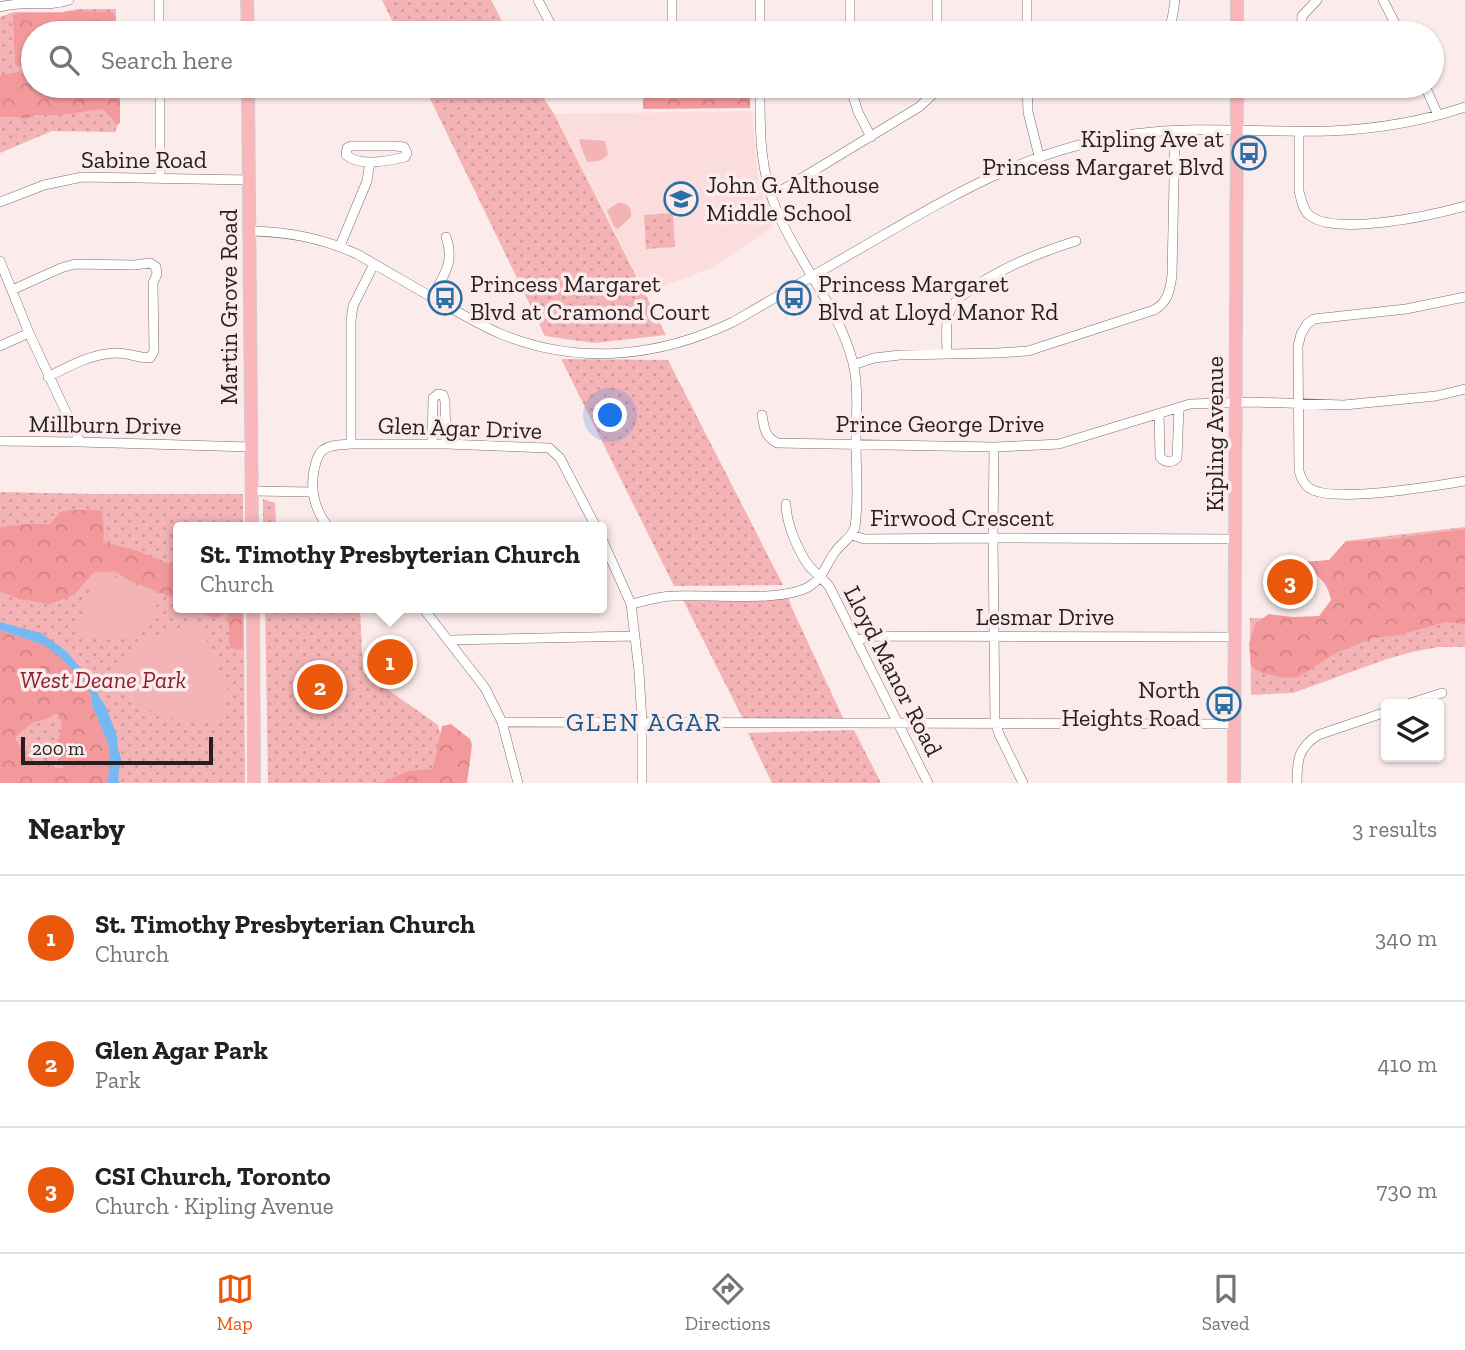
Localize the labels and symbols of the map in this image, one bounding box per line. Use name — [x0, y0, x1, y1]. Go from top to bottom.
place label: Kipling Ave at Princess Margaret Blvd — [982, 124, 1224, 181]
bus stop icon: Kipling Ave at Princess Margaret Blvd — [1230, 134, 1268, 172]
street label: Sabine Road — [81, 145, 207, 174]
place label: John G. Althouse Middle School — [706, 170, 879, 227]
school or university icon: John G. Althouse Middle School — [662, 180, 700, 218]
street label: Martin Grove Road — [214, 209, 243, 405]
place label: Princess Margaret Blvd at Cramond Court — [470, 269, 710, 326]
place label: Princess Margaret Blvd at Lloyd Manor Rd — [818, 269, 1058, 326]
bus stop icon: Princess Margaret Blvd at Cramond Court — [426, 279, 464, 317]
bus stop icon: Princess Margaret Blvd at Lloyd Manor Rd — [775, 279, 813, 317]
street label: Kipling Avenue — [1200, 356, 1229, 512]
your location — [593, 398, 627, 432]
street label: Millburn Drive — [28, 409, 182, 440]
street label: Prince George Drive — [836, 409, 1044, 438]
street label: Glen Agar Drive — [377, 410, 543, 445]
street label: Firwood Crescent — [870, 503, 1054, 532]
pin: 3 — [1267, 556, 1313, 608]
street label: Lloyd Manor Road — [838, 581, 949, 761]
street label: Lesmar Drive — [976, 602, 1114, 631]
pin: 1 — [367, 636, 413, 688]
pin: 2 — [297, 661, 343, 713]
park label: West Deane Park — [20, 665, 186, 694]
place label: North Heights Road — [1061, 675, 1201, 732]
bus stop icon: North Heights Road — [1205, 685, 1243, 723]
district label: GLEN AGAR — [566, 706, 722, 738]
scale bar — [21, 734, 214, 766]

